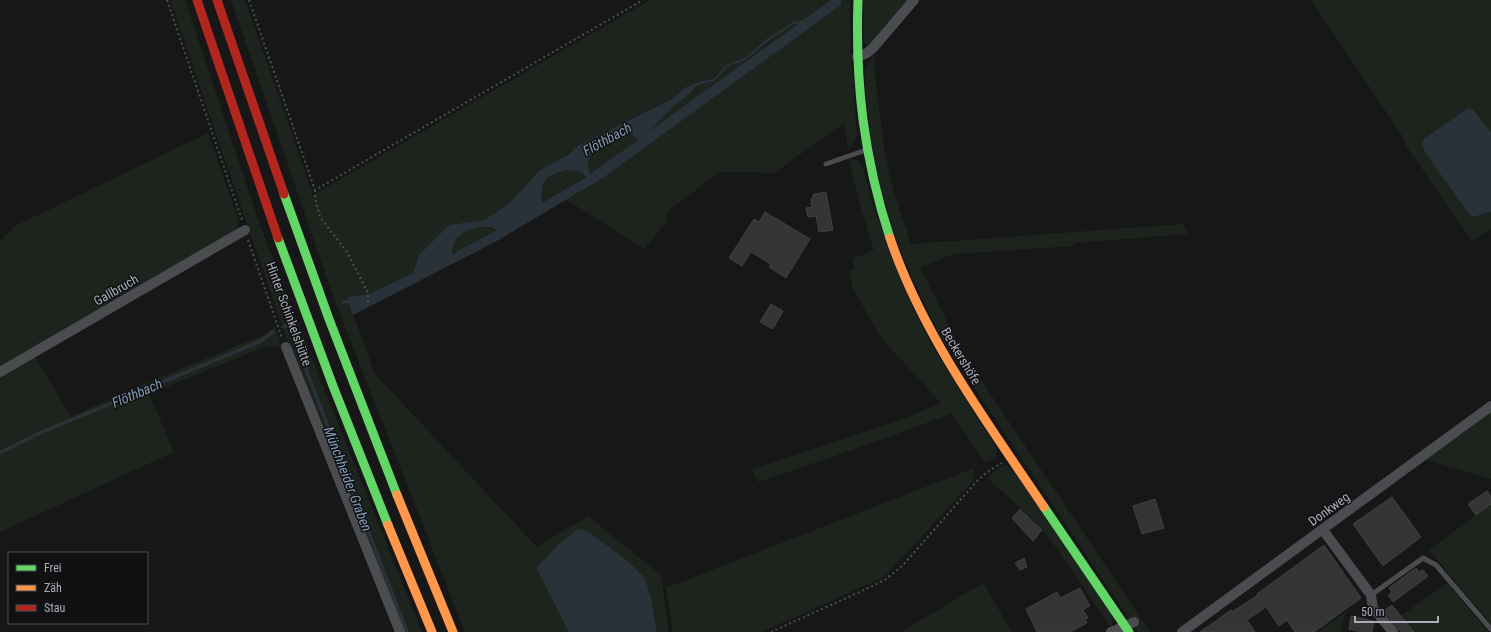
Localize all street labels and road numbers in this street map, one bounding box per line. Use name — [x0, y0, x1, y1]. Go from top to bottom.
street label: Hinter Schinkelshütte — [263, 260, 315, 368]
street label: Gallbruch — [91, 271, 141, 309]
street label: Beckershöfe — [938, 325, 984, 387]
street label: Donkweg — [1306, 489, 1352, 529]

